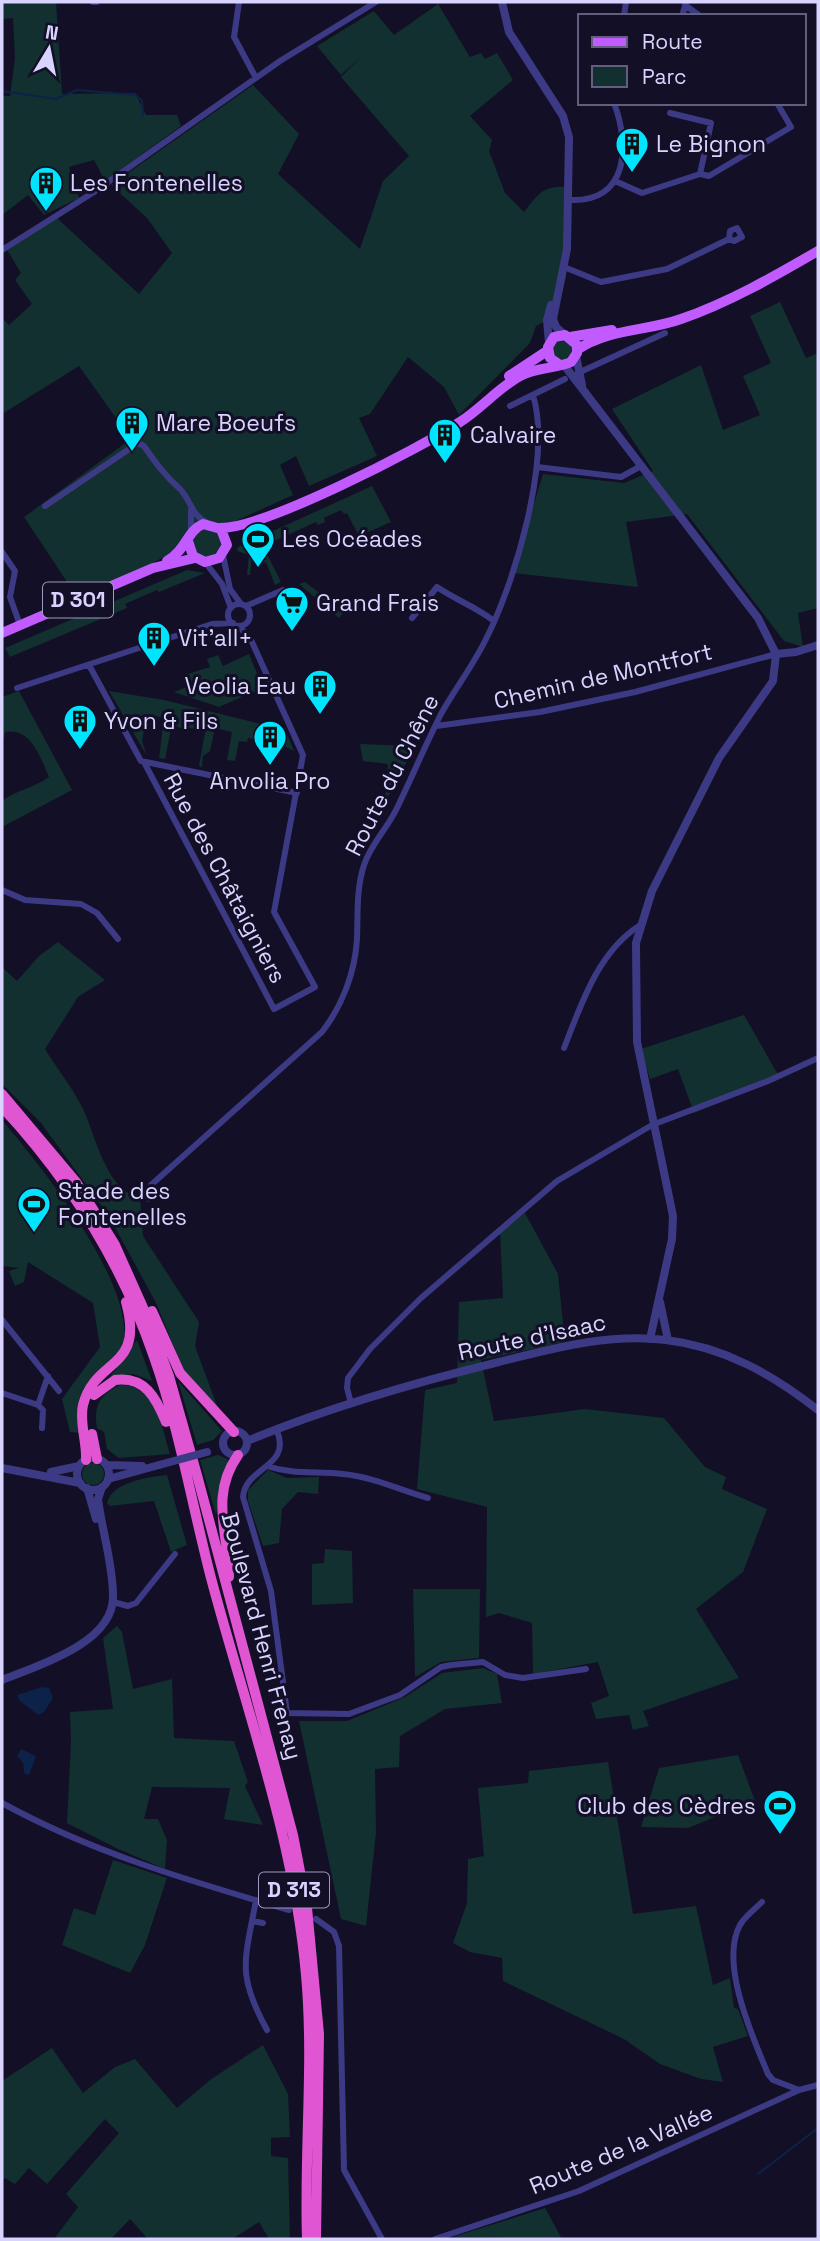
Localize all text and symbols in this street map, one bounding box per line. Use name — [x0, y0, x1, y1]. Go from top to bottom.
north arrow — [14, 14, 84, 84]
legend — [578, 14, 806, 105]
text: N — [43, 19, 60, 46]
text: Route — [642, 28, 703, 55]
text: Parc — [642, 63, 687, 90]
building icon: Le Bignon — [613, 125, 651, 174]
place label: Le Bignon — [656, 129, 766, 159]
building icon: Les Fontenelles — [27, 164, 65, 213]
place label: Les Fontenelles — [70, 168, 243, 198]
building icon: Mare Boeufs — [113, 404, 151, 453]
place label: Mare Boeufs — [156, 408, 296, 438]
building icon: Calvaire — [426, 416, 464, 465]
place label: Calvaire — [470, 420, 556, 450]
sports icon: Les Océades — [239, 520, 277, 569]
place label: Les Océades — [282, 524, 422, 554]
road number: D 301 — [43, 582, 113, 618]
supermarket icon: Grand Frais — [273, 584, 311, 633]
place label: Grand Frais — [316, 588, 439, 618]
building icon: Vit'all+ — [135, 619, 173, 668]
place label: Vit'all+ — [178, 623, 253, 653]
street label: Chemin de Montfort — [491, 636, 715, 716]
building icon: Veolia Eau — [301, 667, 339, 716]
place label: Veolia Eau — [184, 671, 296, 701]
street label: Route du Chêne — [338, 689, 446, 861]
building icon: Yvon & Fils — [61, 702, 99, 751]
place label: Yvon & Fils — [104, 706, 218, 736]
building icon: Anvolia Pro — [251, 718, 289, 767]
place label: Anvolia Pro — [209, 766, 331, 796]
street label: Rue des Châtaigniers — [157, 768, 293, 988]
place label: Stade des Fontenelles — [58, 1176, 187, 1232]
sports icon: Stade des Fontenelles — [15, 1185, 53, 1234]
street label: Route d'Isaac — [455, 1307, 609, 1367]
street label: Boulevard Henri Frenay — [215, 1509, 309, 1763]
sports icon: Club des Cèdres — [761, 1787, 799, 1836]
place label: Club des Cèdres — [577, 1791, 756, 1821]
road number: D 313 — [259, 1872, 329, 1908]
street label: Route de la Vallée — [525, 2097, 717, 2201]

